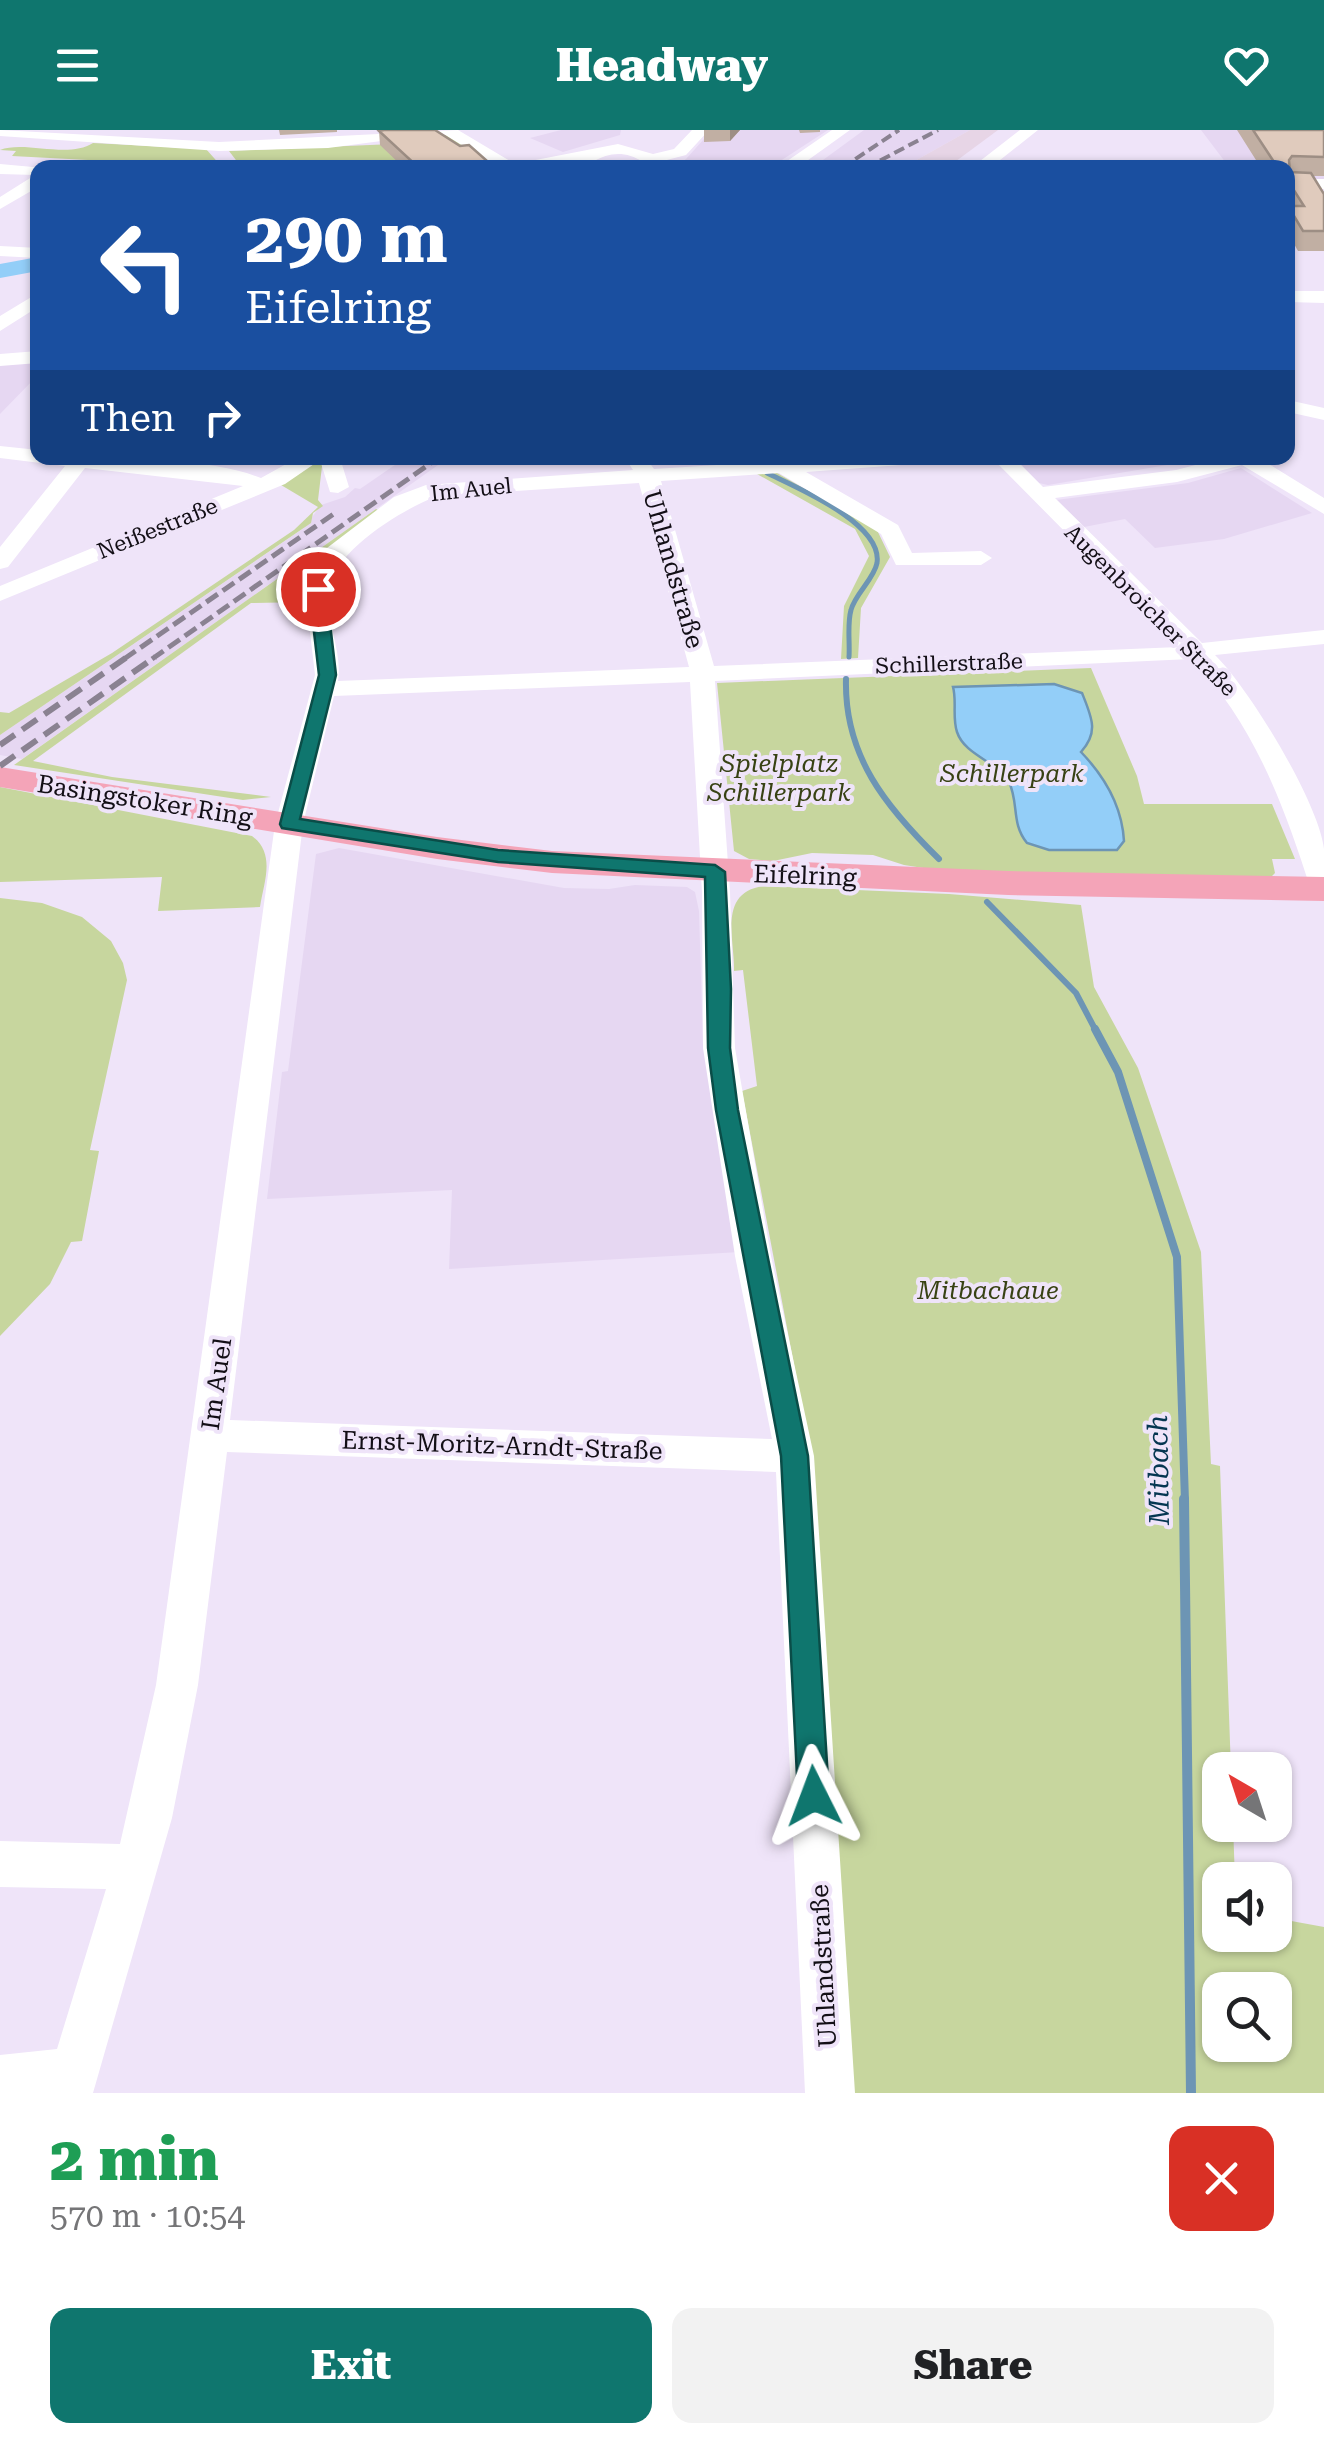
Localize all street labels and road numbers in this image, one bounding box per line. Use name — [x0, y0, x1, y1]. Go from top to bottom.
street label: Im Auel — [429, 473, 513, 506]
street label: Uhlandstraße — [637, 487, 710, 652]
street label: Neißestraße — [93, 493, 221, 564]
street label: Augenbroicher Straße — [1060, 520, 1241, 701]
street label: Schillerstraße — [875, 648, 1023, 679]
street label: Basingstoker Ring — [35, 769, 255, 832]
street label: Eifelring — [753, 859, 858, 892]
street label: Im Auel — [196, 1336, 237, 1432]
street label: Ernst-Moritz-Arndt-Straße — [341, 1425, 663, 1466]
street label: Uhlandstraße — [805, 1884, 842, 2048]

